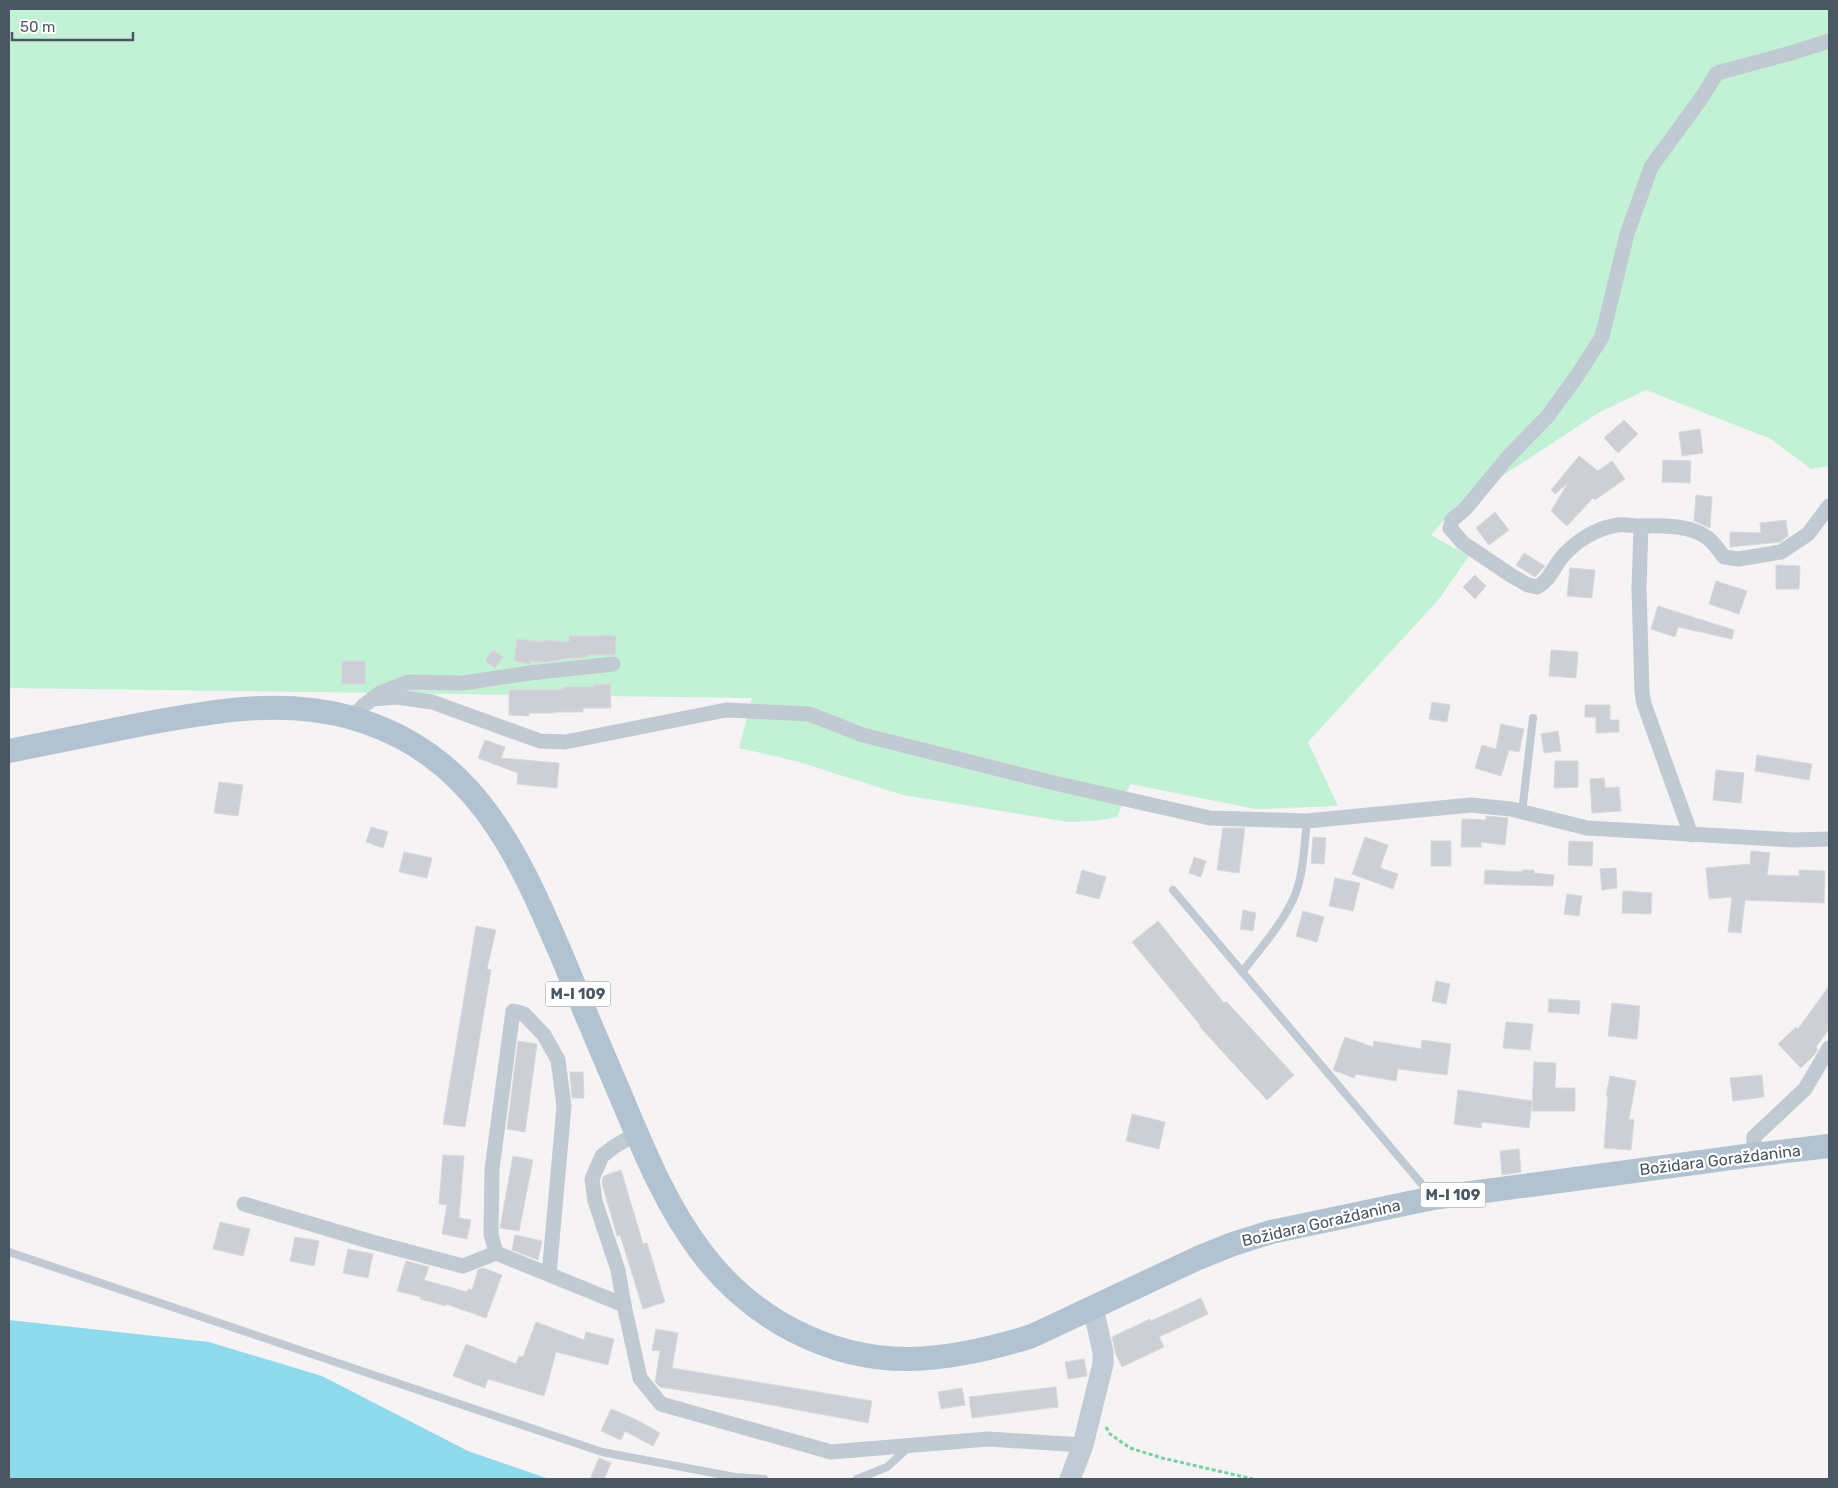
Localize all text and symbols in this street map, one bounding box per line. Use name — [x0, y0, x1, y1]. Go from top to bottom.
scale bar — [12, 10, 134, 42]
text: 50 m — [20, 18, 55, 36]
road number: M-I 109 — [546, 982, 610, 1006]
street label: Božidara Goraždanina — [1638, 1141, 1802, 1179]
road number: M-I 109 — [1420, 1182, 1486, 1208]
street label: Božidara Goraždanina — [1240, 1195, 1402, 1251]

